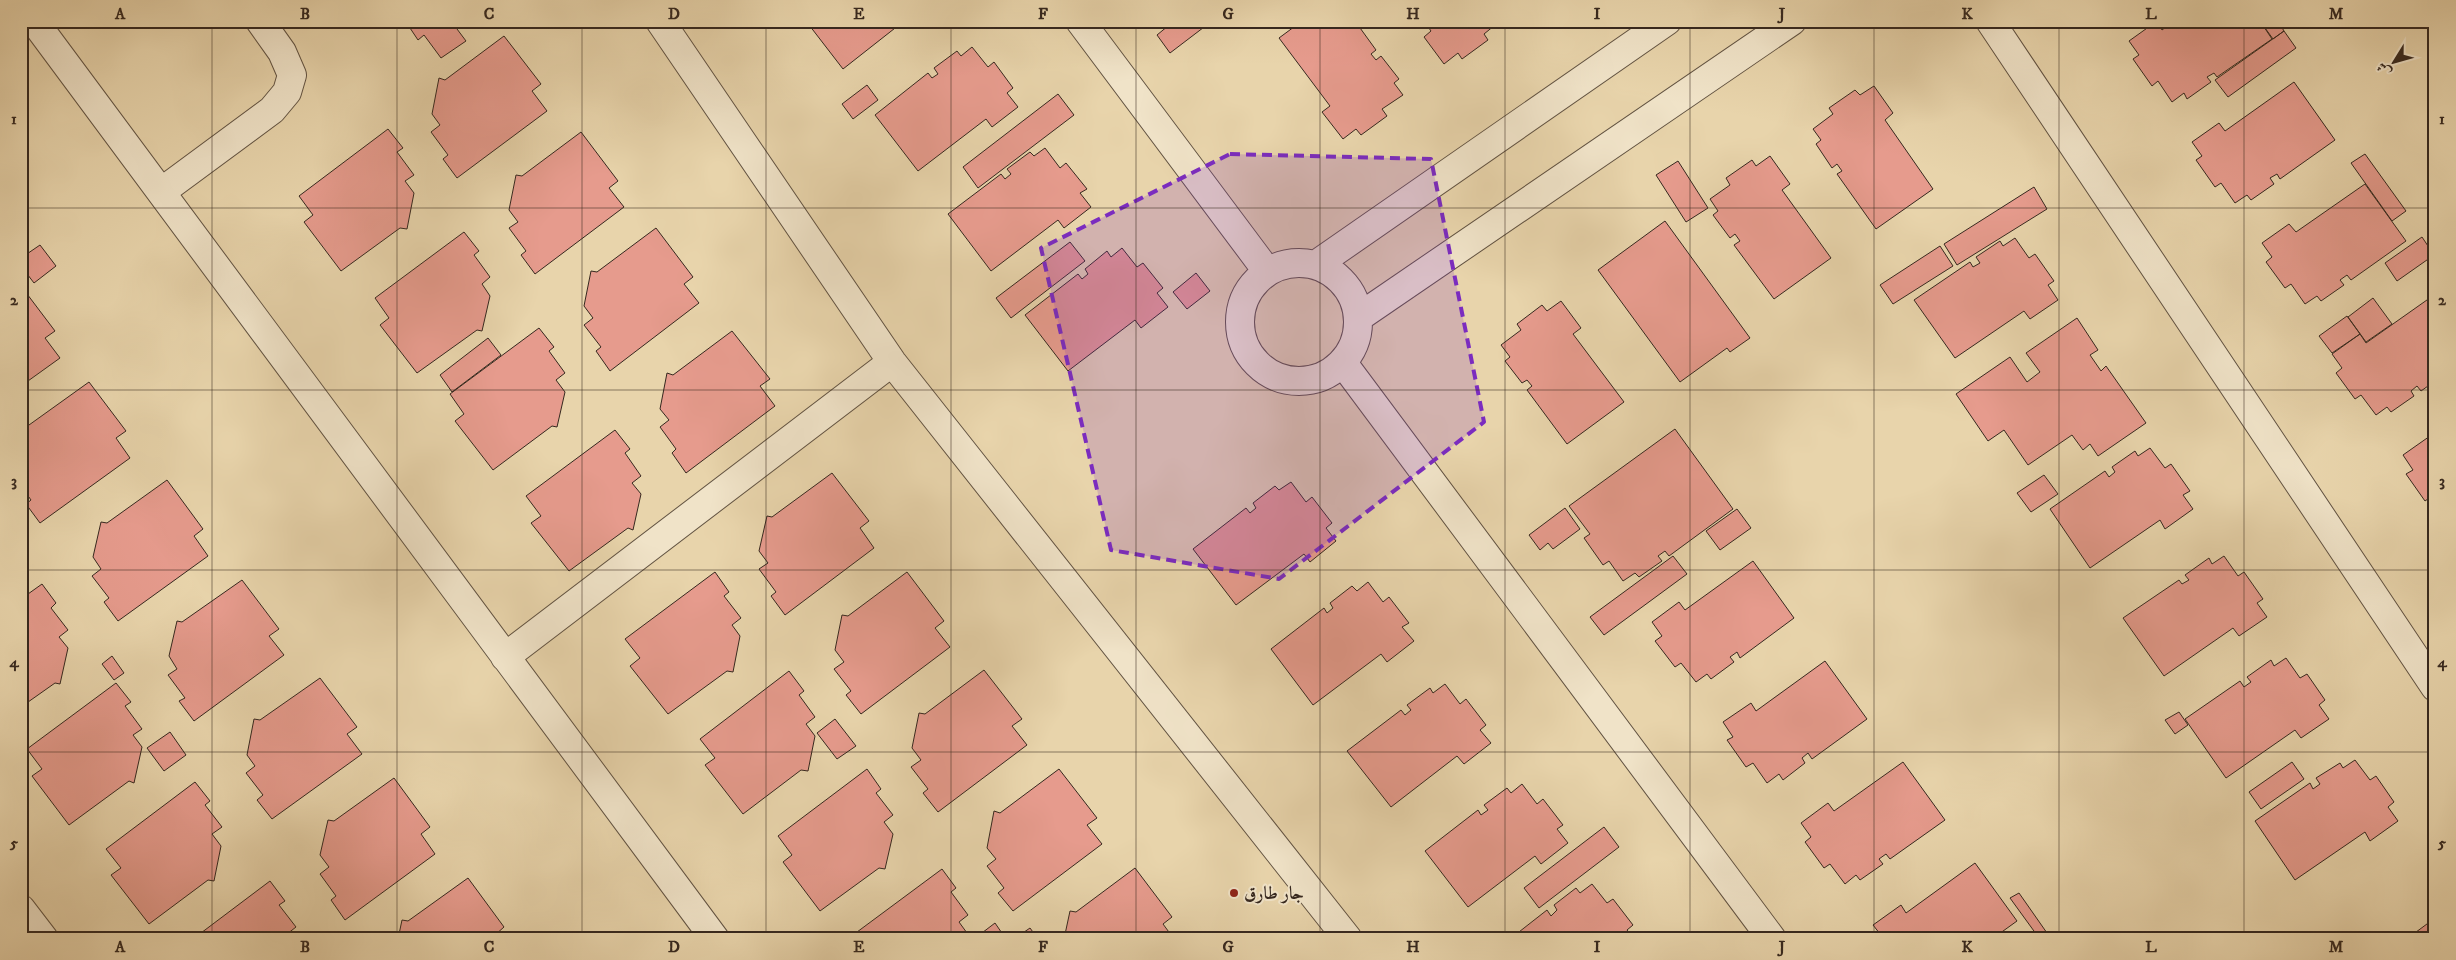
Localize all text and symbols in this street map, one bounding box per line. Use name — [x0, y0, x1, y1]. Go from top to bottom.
text: A — [114, 4, 126, 24]
text: B — [300, 4, 310, 24]
text: C — [484, 4, 494, 24]
text: D — [668, 4, 680, 24]
text: E — [853, 4, 865, 24]
text: F — [1038, 4, 1048, 24]
text: G — [1222, 4, 1234, 24]
text: H — [1406, 4, 1420, 24]
text: I — [1594, 4, 1601, 24]
text: J — [1777, 4, 1786, 24]
text: K — [1961, 4, 1973, 24]
text: L — [2145, 4, 2157, 24]
text: M — [2329, 4, 2344, 24]
north arrow — [2368, 38, 2418, 88]
text: ش — [2373, 58, 2396, 80]
text: 1 — [11, 109, 17, 129]
text: 1 — [2439, 109, 2445, 129]
text: 2 — [10, 290, 19, 310]
text: 2 — [2438, 290, 2447, 310]
text: 3 — [11, 471, 17, 491]
text: 3 — [2439, 471, 2445, 491]
text: 4 — [8, 652, 19, 672]
text: 4 — [2436, 652, 2447, 672]
text: 5 — [9, 833, 18, 853]
text: 5 — [2437, 833, 2446, 853]
place label: جار طارق — [1244, 883, 1304, 905]
marker: جار طارق — [1228, 887, 1240, 899]
text: A — [114, 937, 126, 957]
text: B — [300, 937, 310, 957]
text: C — [484, 937, 494, 957]
text: D — [668, 937, 680, 957]
text: E — [853, 937, 865, 957]
text: F — [1038, 937, 1048, 957]
text: G — [1222, 937, 1234, 957]
text: H — [1406, 937, 1420, 957]
text: I — [1594, 937, 1601, 957]
text: J — [1777, 937, 1786, 957]
text: K — [1961, 937, 1973, 957]
text: L — [2145, 937, 2157, 957]
text: M — [2329, 937, 2344, 957]

